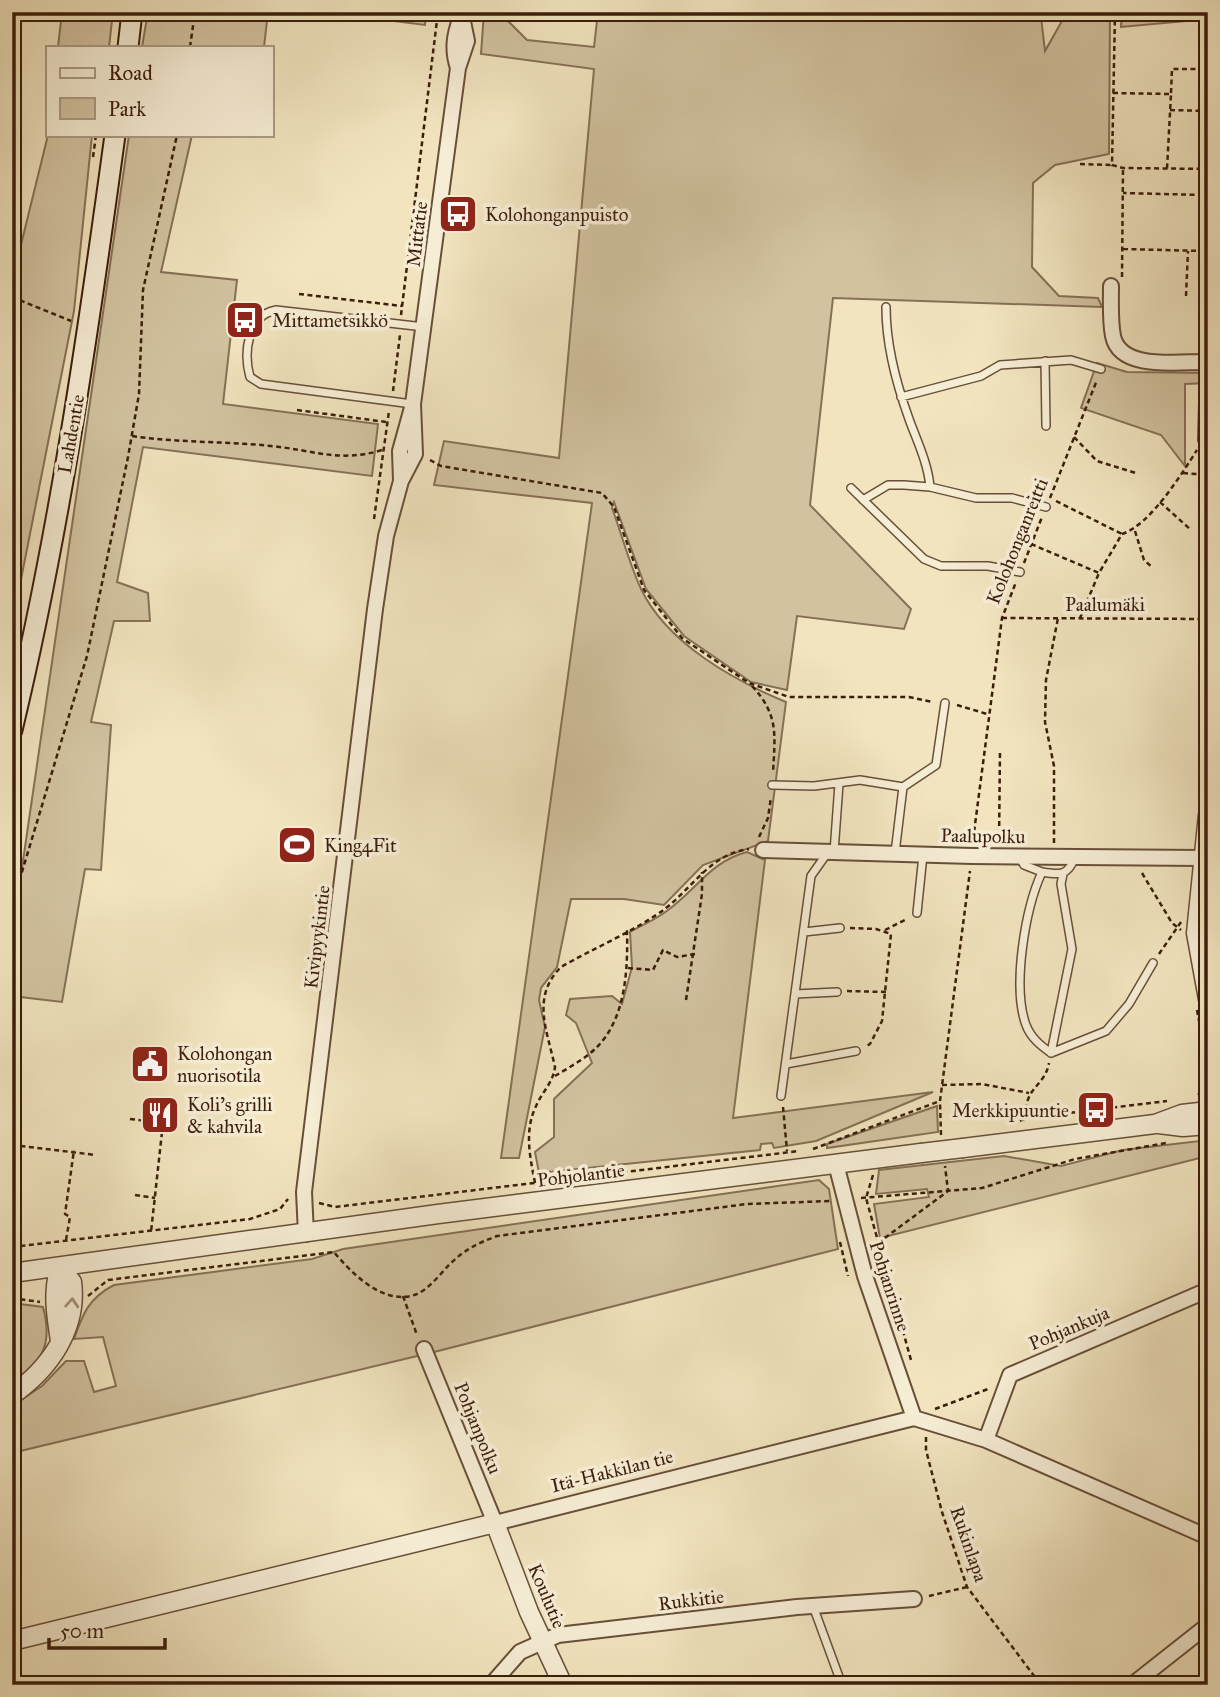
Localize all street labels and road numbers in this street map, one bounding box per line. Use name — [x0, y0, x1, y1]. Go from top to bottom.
street label: Mittatie — [402, 200, 432, 268]
street label: Lahdentie — [53, 393, 89, 475]
street label: Kolohonganreitti — [981, 475, 1054, 608]
street label: Paalumäki — [1065, 593, 1145, 616]
street label: Paalupolku — [940, 824, 1026, 848]
street label: Kivipyykintie — [299, 884, 335, 990]
street label: Pohjolantie — [536, 1158, 626, 1192]
street label: Pohjanrinne — [864, 1238, 916, 1334]
street label: Pohjankuja — [1025, 1300, 1114, 1355]
street label: Pohjanpolku — [449, 1379, 507, 1477]
street label: Itä-Hakkilan tie — [549, 1445, 675, 1497]
street label: Rukinlapa — [945, 1503, 993, 1586]
street label: Koulutie — [523, 1560, 571, 1632]
street label: Rukkitie — [657, 1585, 725, 1615]

